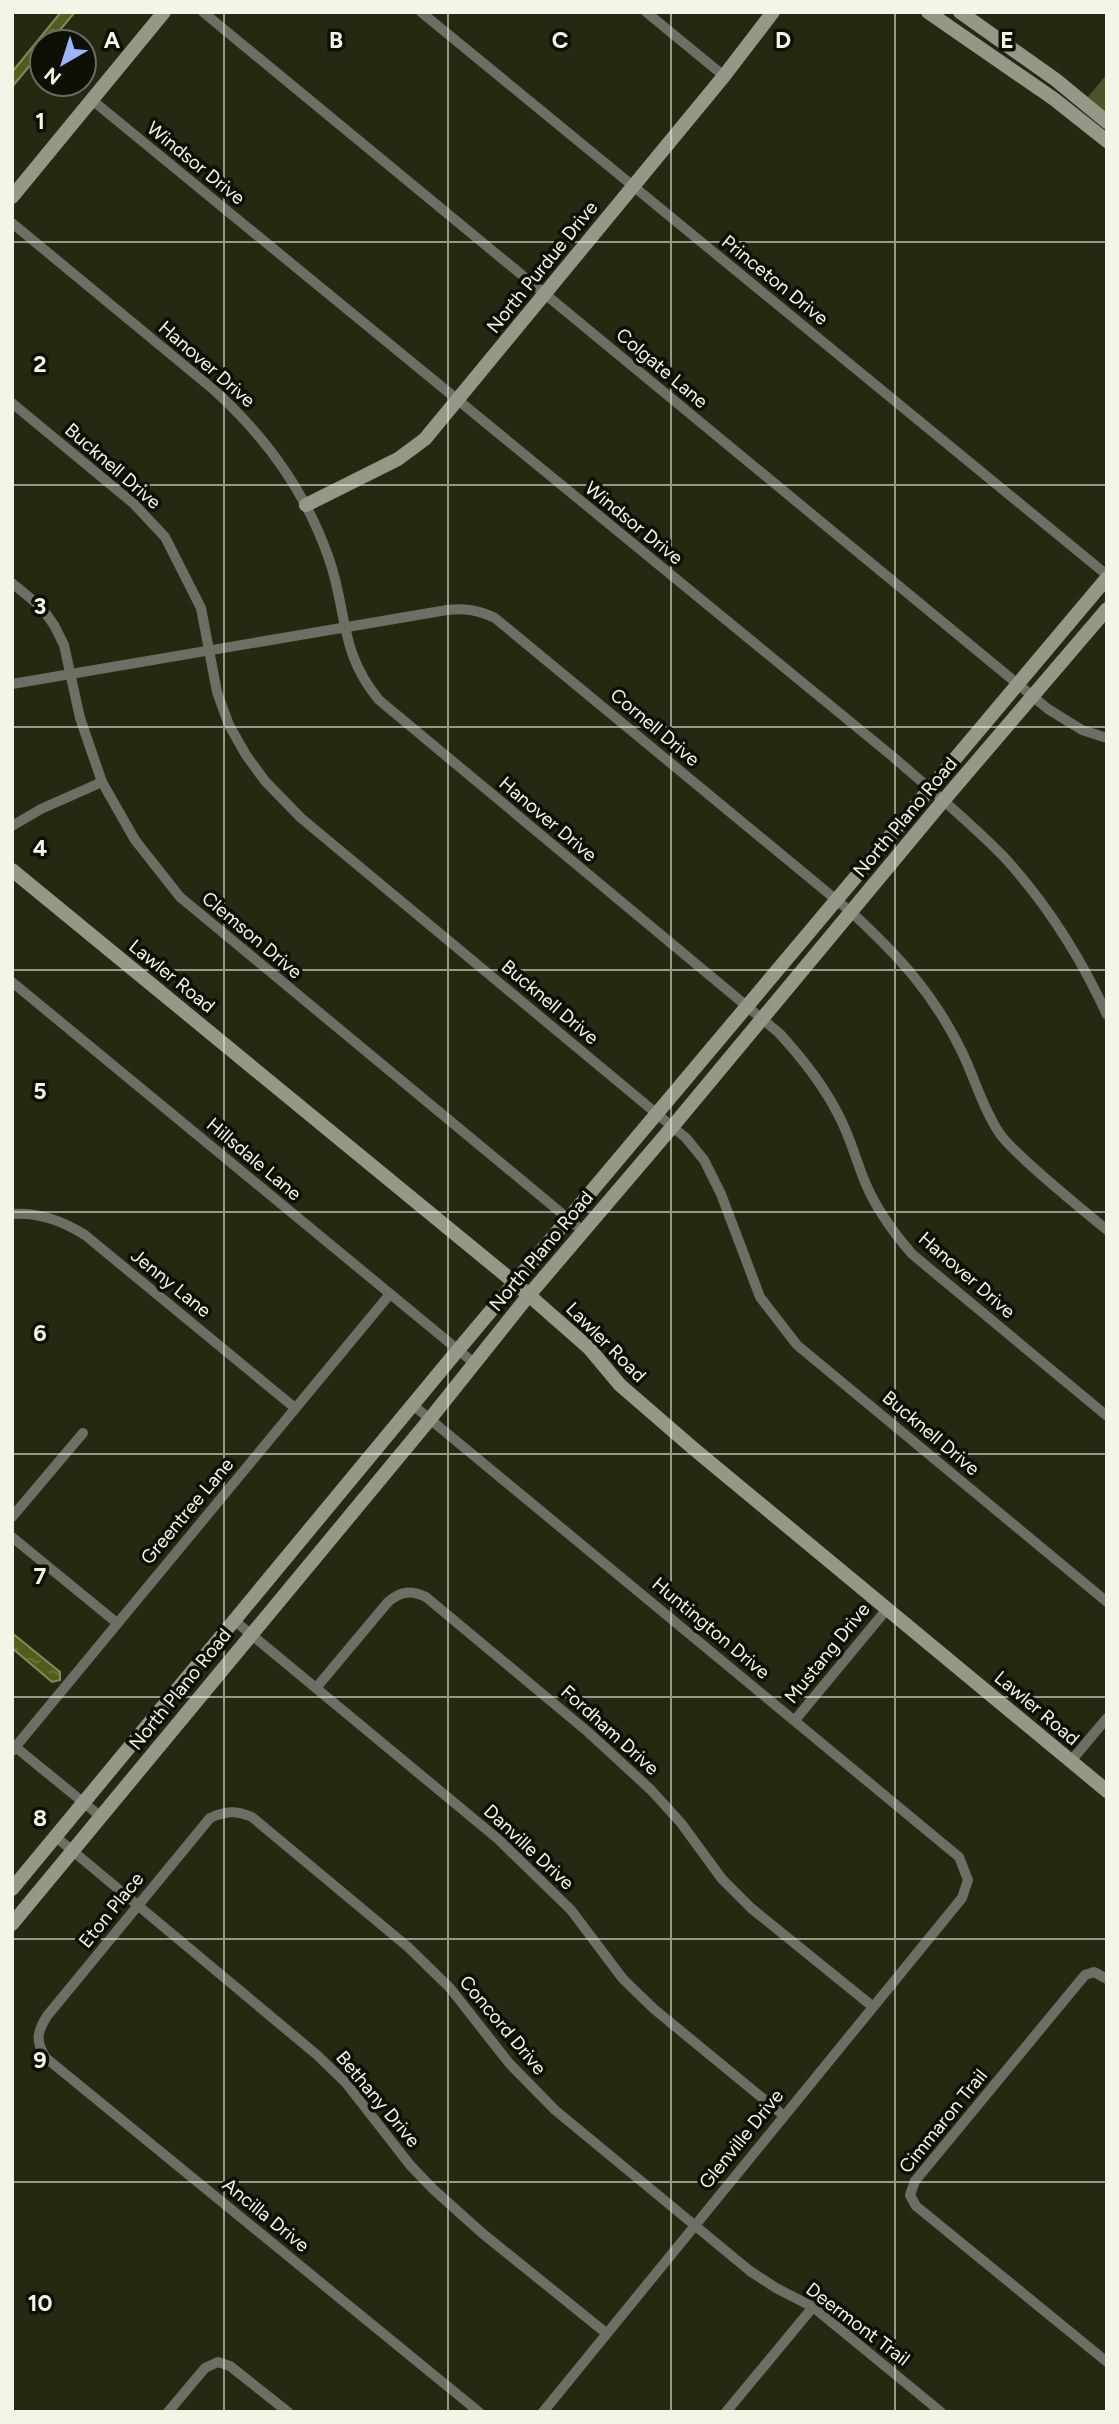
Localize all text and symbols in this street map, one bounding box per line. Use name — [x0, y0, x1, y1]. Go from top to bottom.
text: A — [104, 26, 121, 54]
text: B — [329, 26, 343, 54]
text: C — [552, 26, 569, 54]
text: D — [775, 26, 791, 54]
text: E — [1000, 26, 1014, 54]
north arrow — [28, 28, 98, 98]
text: N — [40, 62, 66, 89]
text: 1 — [35, 107, 45, 135]
street label: Windsor Drive — [142, 117, 250, 209]
street label: North Purdue Drive — [482, 196, 602, 338]
street label: Princeton Drive — [717, 230, 833, 330]
street label: Hanover Drive — [154, 316, 260, 412]
street label: Colgate Lane — [612, 323, 712, 413]
text: 2 — [33, 350, 47, 378]
street label: Bucknell Drive — [60, 418, 166, 514]
street label: Windsor Drive — [580, 477, 688, 569]
text: 3 — [34, 592, 46, 620]
street label: Cornell Drive — [606, 683, 704, 771]
street label: North Plano Road — [848, 752, 962, 882]
street label: Hanover Drive — [494, 771, 602, 867]
text: 4 — [33, 834, 47, 862]
street label: Clemson Drive — [197, 886, 307, 984]
street label: Lawler Road — [124, 934, 220, 1018]
street label: Bucknell Drive — [497, 955, 603, 1049]
text: 5 — [33, 1077, 47, 1105]
street label: Hillsdale Lane — [202, 1113, 306, 1205]
street label: North Plano Road — [484, 1186, 598, 1316]
street label: Hanover Drive — [914, 1227, 1020, 1323]
street label: Jenny Lane — [126, 1244, 216, 1322]
street label: Lawler Road — [561, 1297, 651, 1387]
text: 6 — [33, 1319, 47, 1347]
street label: Bucknell Drive — [878, 1386, 984, 1480]
street label: Greentree Lane — [136, 1453, 238, 1569]
text: 7 — [34, 1562, 47, 1590]
street label: Huntington Drive — [648, 1572, 774, 1684]
street label: Mustang Drive — [779, 1598, 875, 1708]
street label: North Plano Road — [124, 1624, 236, 1754]
street label: Lawler Road — [990, 1666, 1084, 1750]
street label: Fordham Drive — [556, 1680, 664, 1780]
street label: Danville Drive — [479, 1799, 579, 1895]
text: 8 — [33, 1804, 47, 1832]
street label: Eton Place — [74, 1868, 148, 1952]
street label: Concord Drive — [455, 1971, 551, 2079]
text: 9 — [33, 2046, 47, 2074]
street label: Bethany Drive — [331, 2046, 425, 2152]
street label: Cimmaron Trail — [894, 2064, 992, 2178]
street label: Glenville Drive — [694, 2085, 788, 2193]
street label: Ancilla Drive — [218, 2173, 314, 2257]
street label: Deermont Trail — [801, 2277, 915, 2371]
text: 10 — [28, 2289, 52, 2317]

